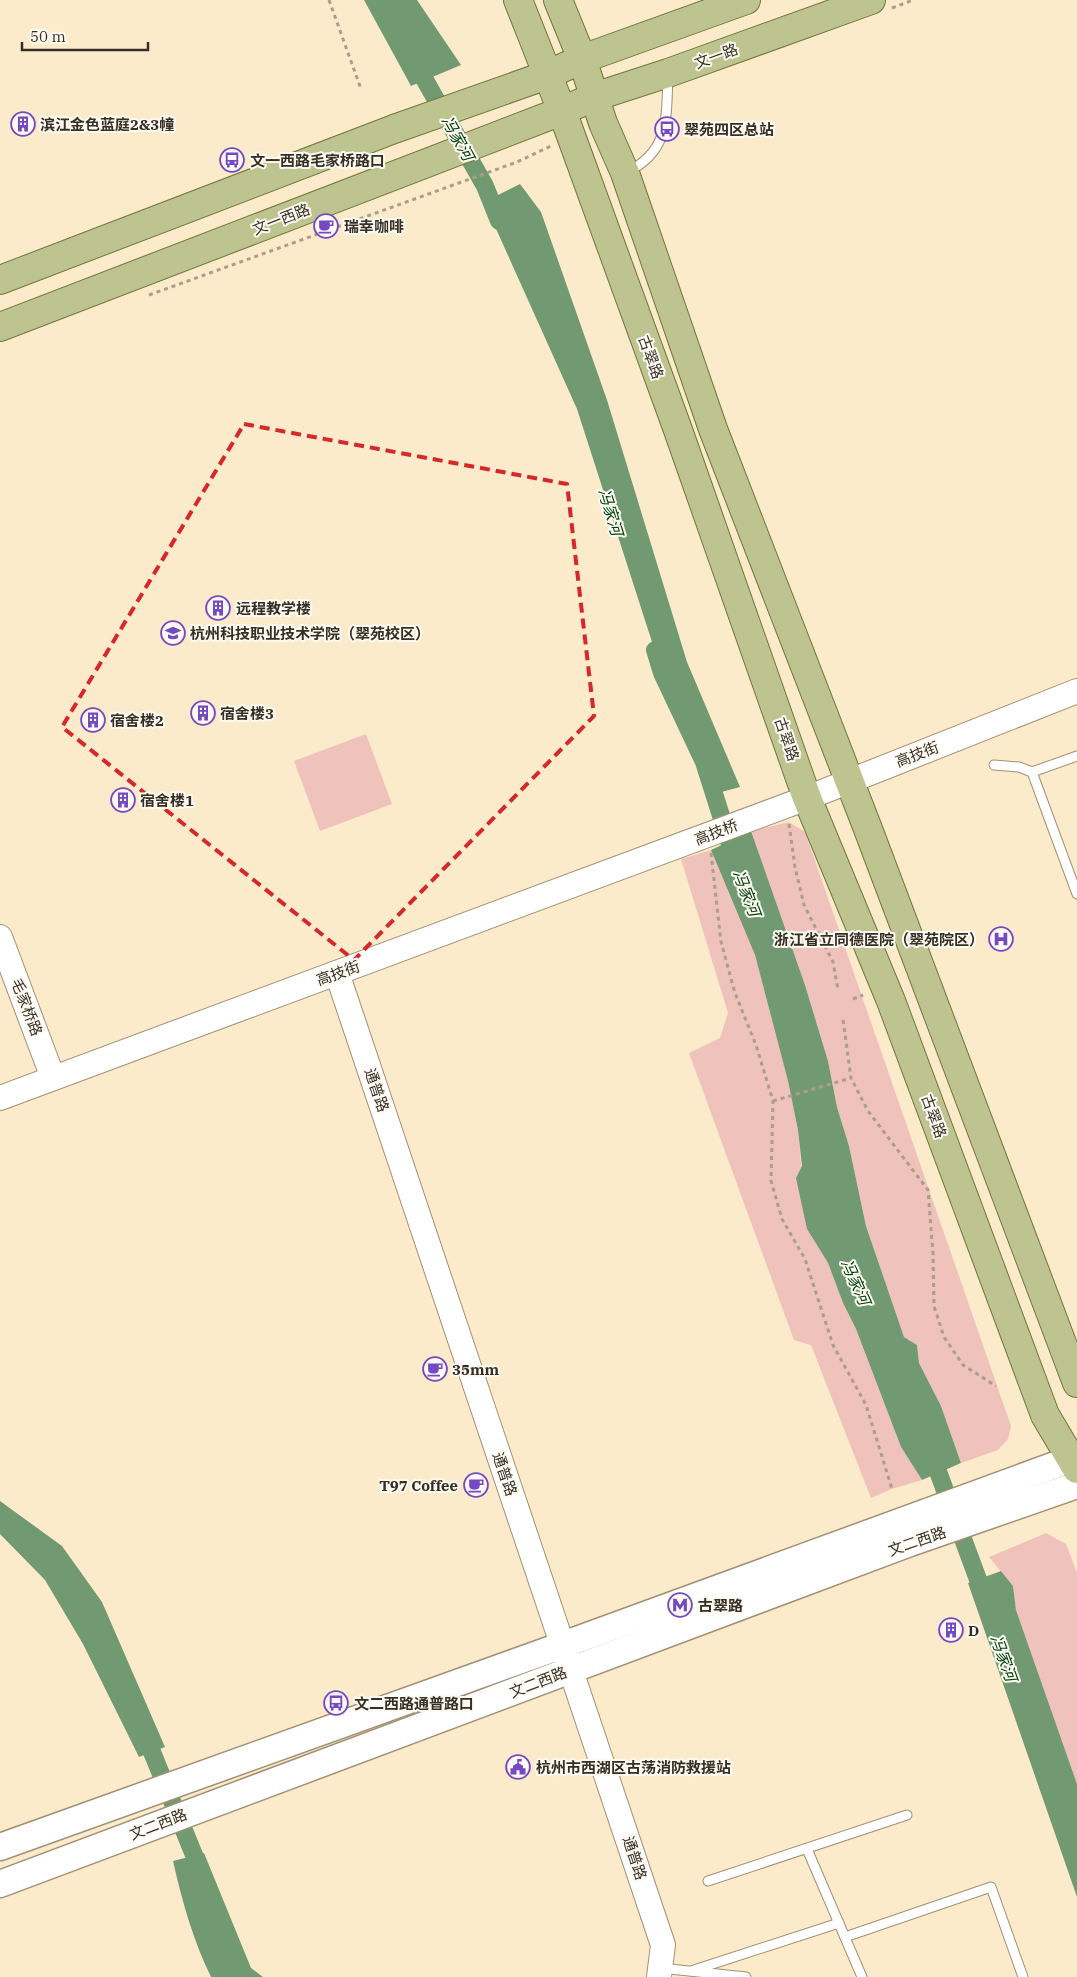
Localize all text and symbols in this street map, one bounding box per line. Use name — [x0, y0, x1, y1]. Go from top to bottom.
scale bar — [22, 20, 149, 52]
text: 50 m — [30, 27, 66, 46]
street label: 文一路 — [692, 39, 740, 73]
building icon: 滨江金色蓝庭2&3幢 — [10, 111, 36, 137]
water label: 冯家河 — [438, 112, 480, 166]
place label: 滨江金色蓝庭2&3幢 — [40, 115, 174, 134]
bus stop icon: 翠苑四区总站 — [654, 116, 680, 142]
place label: 翠苑四区总站 — [684, 120, 774, 139]
bus stop icon: 文一西路毛家桥路口 — [219, 147, 245, 173]
place label: 文一西路毛家桥路口 — [250, 151, 385, 170]
street label: 文一西路 — [250, 199, 312, 239]
cafe icon: 瑞幸咖啡 — [313, 213, 339, 239]
place label: 瑞幸咖啡 — [344, 217, 404, 236]
street label: 古翠路 — [634, 333, 668, 381]
water label: 冯家河 — [594, 486, 628, 541]
building icon: 远程教学楼 — [205, 595, 231, 621]
place label: 远程教学楼 — [236, 599, 311, 618]
school or university icon: 杭州科技职业技术学院（翠苑校区） — [160, 620, 186, 646]
place label: 杭州科技职业技术学院（翠苑校区） — [190, 624, 430, 643]
building icon: 宿舍楼3 — [190, 700, 216, 726]
place label: 宿舍楼3 — [220, 704, 274, 723]
building icon: 宿舍楼2 — [80, 707, 106, 733]
place label: 宿舍楼2 — [110, 711, 164, 730]
street label: 古翠路 — [771, 715, 803, 763]
street label: 高技街 — [893, 737, 941, 771]
building icon: 宿舍楼1 — [110, 787, 136, 813]
place label: 宿舍楼1 — [140, 791, 194, 810]
street label: 高技桥 — [692, 815, 740, 849]
water label: 冯家河 — [729, 867, 766, 922]
hospital icon: 浙江省立同德医院（翠苑院区） — [988, 926, 1014, 952]
place label: 浙江省立同德医院（翠苑院区） — [774, 930, 984, 949]
street label: 高技街 — [314, 956, 362, 990]
street label: 毛家桥路 — [7, 976, 47, 1038]
street label: 通普路 — [361, 1066, 393, 1114]
street label: 古翠路 — [917, 1092, 951, 1140]
water label: 冯家河 — [837, 1256, 876, 1311]
cafe icon: 35mm — [422, 1356, 448, 1382]
place label: 35mm — [452, 1360, 500, 1379]
street label: 通普路 — [489, 1450, 521, 1498]
cafe icon: T97 Coffee — [463, 1472, 489, 1498]
place label: T97 Coffee — [379, 1476, 458, 1495]
street label: 文二西路 — [886, 1522, 948, 1560]
metro station icon: 古翠路 — [667, 1592, 693, 1618]
place label: 古翠路 — [698, 1596, 743, 1615]
building icon: D — [938, 1617, 964, 1643]
place label: D — [968, 1621, 979, 1640]
water label: 冯家河 — [986, 1632, 1023, 1687]
street label: 文二西路 — [507, 1662, 569, 1702]
bus stop icon: 文二西路通普路口 — [323, 1690, 349, 1716]
place label: 文二西路通普路口 — [354, 1694, 474, 1713]
public building icon: 杭州市西湖区古荡消防救援站 — [505, 1754, 531, 1780]
place label: 杭州市西湖区古荡消防救援站 — [536, 1758, 731, 1777]
street label: 文二西路 — [127, 1804, 189, 1844]
street label: 通普路 — [619, 1834, 651, 1882]

